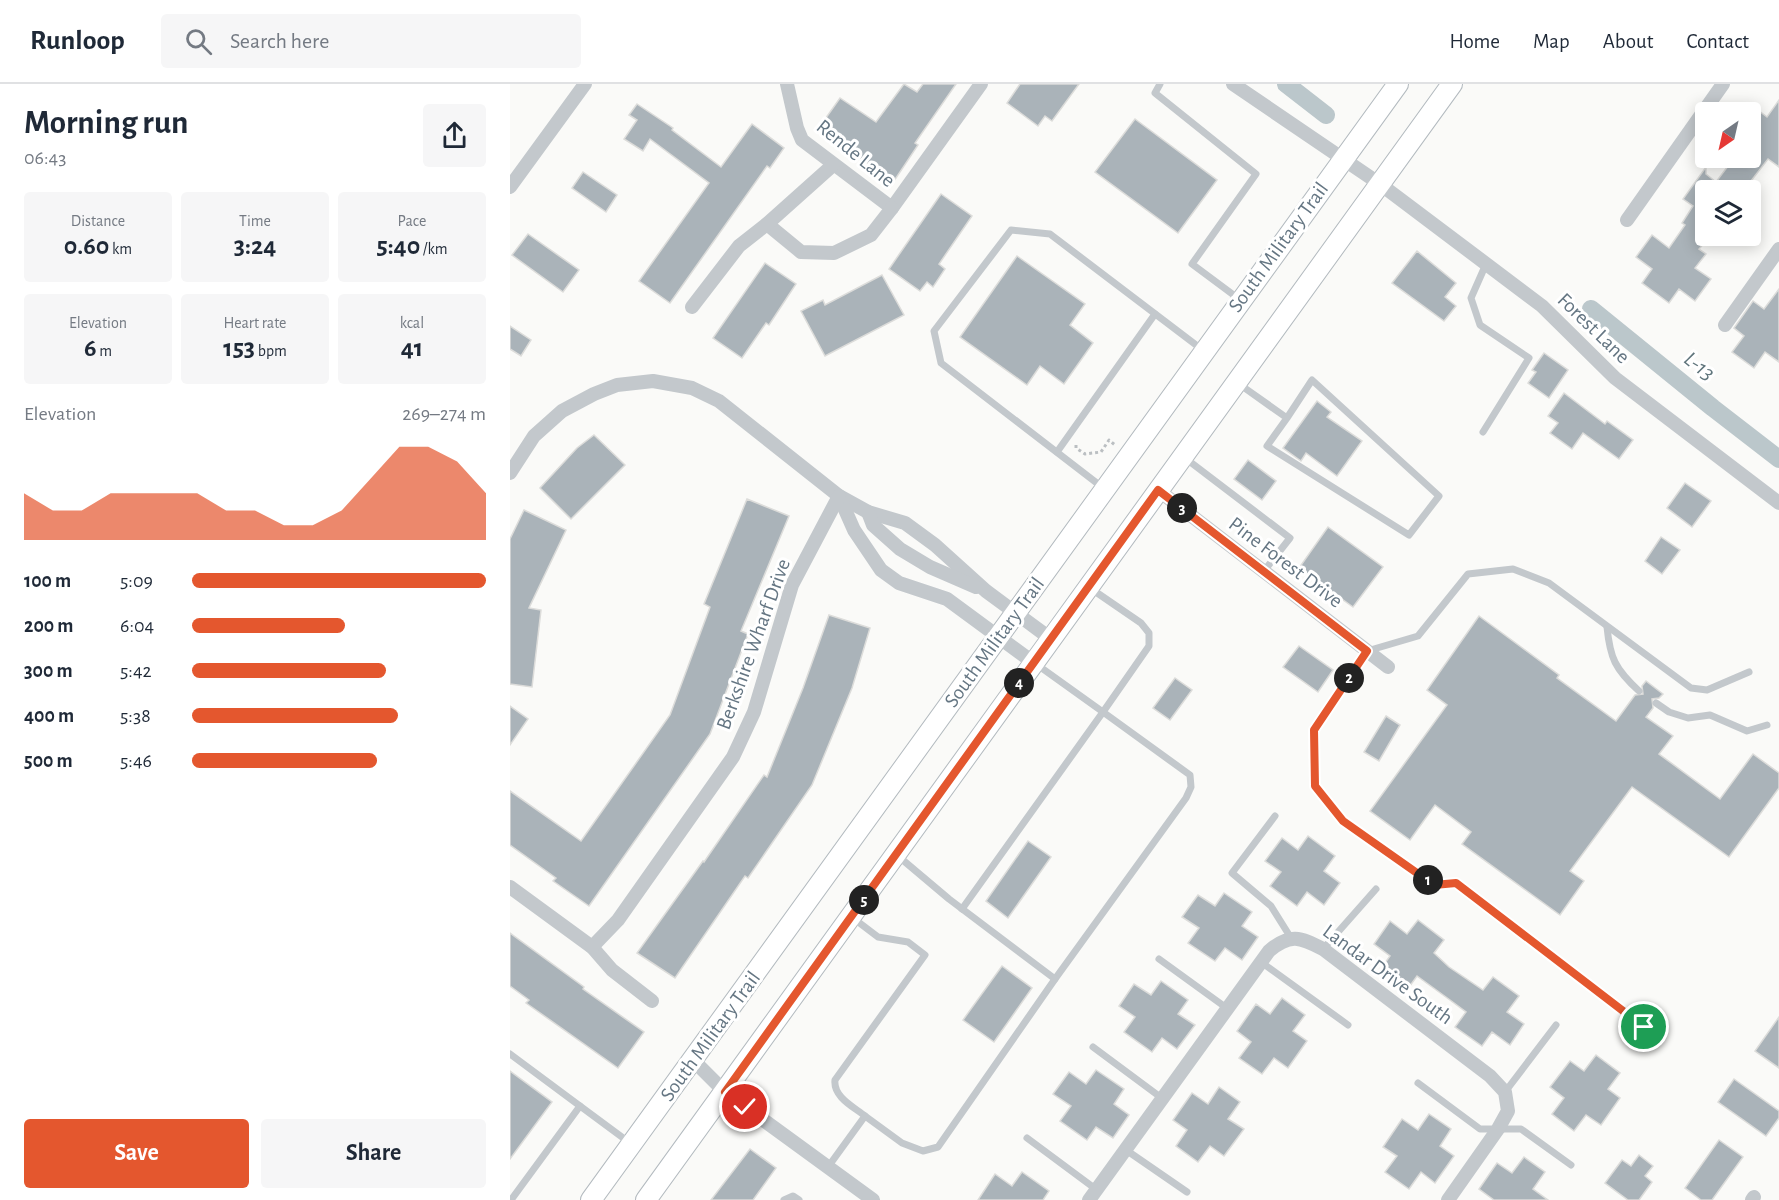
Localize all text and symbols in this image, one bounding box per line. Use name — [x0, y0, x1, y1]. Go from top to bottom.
search box — [161, 14, 581, 68]
icon: search — [182, 25, 215, 58]
text: Runloop — [30, 27, 125, 55]
text: Search here — [230, 30, 329, 52]
text: Home — [1449, 31, 1500, 52]
text: Map — [1533, 31, 1570, 52]
text: About — [1603, 31, 1653, 52]
text: Contact — [1686, 31, 1749, 52]
north arrow — [1695, 102, 1761, 168]
map controls — [1695, 102, 1761, 246]
button: share — [423, 104, 486, 167]
text: Morning run — [24, 107, 188, 140]
street label: Rende Lane — [812, 116, 899, 191]
text: 06:43 — [24, 148, 66, 168]
street label: South Military Trail — [1224, 179, 1332, 316]
button: layers — [1695, 180, 1761, 246]
text: Distance — [71, 213, 125, 229]
text: Time — [239, 213, 271, 229]
text: Pace — [398, 213, 426, 229]
text: 0.60 — [64, 233, 109, 259]
text: 3:24 — [234, 233, 276, 259]
text: 5:40 — [376, 233, 420, 259]
text: km — [109, 241, 132, 257]
text: /km — [420, 241, 448, 257]
street label: Forest Lane — [1553, 289, 1634, 368]
text: Elevation — [69, 315, 127, 331]
text: Heart rate — [224, 315, 286, 331]
text: kcal — [400, 315, 424, 331]
text: 6 — [84, 335, 97, 361]
text: 153 — [223, 335, 255, 361]
text: 41 — [401, 335, 423, 361]
text: m — [97, 343, 112, 359]
text: bpm — [255, 343, 287, 359]
water label: L-13 — [1680, 347, 1719, 384]
text: Elevation — [24, 404, 96, 424]
text: 269–274 m — [402, 404, 486, 424]
pin: 3 — [1167, 493, 1197, 523]
text: 3 — [1179, 500, 1185, 516]
street label: Pine Forest Drive — [1225, 513, 1347, 612]
street label: Berkshire Wharf Drive — [713, 556, 794, 732]
text: 100 m — [24, 571, 71, 591]
text: 5:09 — [120, 571, 153, 591]
street label: South Military Trail — [940, 574, 1048, 711]
text: 200 m — [24, 616, 73, 636]
text: 6:04 — [120, 616, 154, 636]
text: 300 m — [24, 661, 73, 681]
text: 5:42 — [120, 661, 152, 681]
pin: 2 — [1334, 663, 1364, 693]
pin: 4 — [1004, 668, 1034, 698]
text: 2 — [1345, 670, 1353, 686]
text: 4 — [1015, 675, 1023, 691]
text: 400 m — [24, 706, 74, 726]
text: 5:38 — [120, 706, 151, 726]
text: 500 m — [24, 751, 73, 771]
text: 5:46 — [120, 751, 152, 771]
pin: 1 — [1413, 865, 1443, 895]
text: 1 — [1425, 872, 1431, 888]
pin: 5 — [849, 885, 879, 915]
text: 5 — [861, 892, 867, 908]
street label: Landar Drive South — [1319, 920, 1457, 1028]
street label: South Military Trail — [656, 968, 764, 1105]
pin — [1618, 1001, 1669, 1052]
icon: arrive — [1627, 1010, 1660, 1043]
pin — [719, 1081, 770, 1132]
icon: check — [728, 1090, 761, 1123]
button: Save — [24, 1119, 249, 1188]
button: Share — [261, 1119, 486, 1188]

